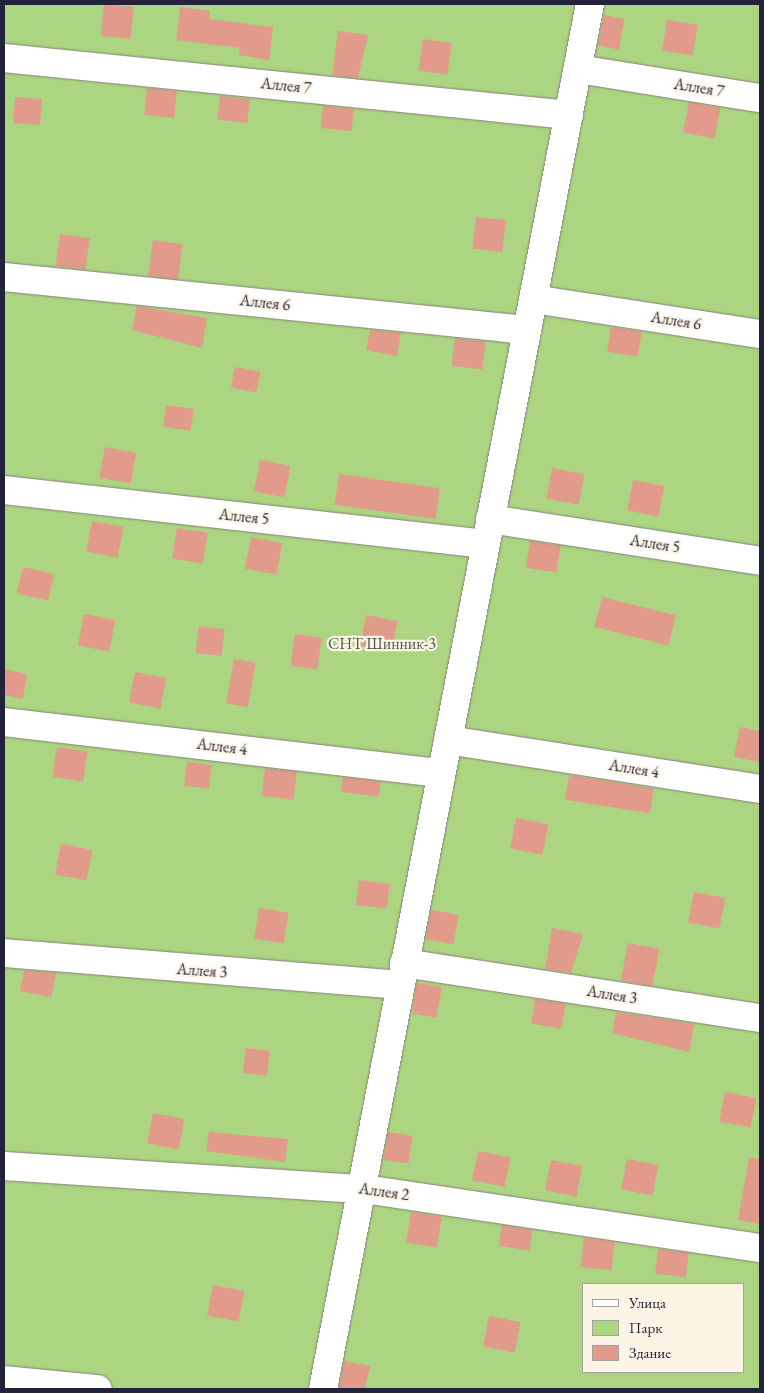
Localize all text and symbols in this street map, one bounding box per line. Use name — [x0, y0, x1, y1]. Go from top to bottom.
street label: Аллея 7 — [260, 74, 312, 98]
street label: Аллея 7 — [672, 75, 726, 101]
street label: Аллея 6 — [239, 291, 291, 315]
street label: Аллея 6 — [649, 308, 703, 334]
street label: Аллея 5 — [218, 505, 270, 529]
street label: Аллея 5 — [628, 531, 682, 557]
park label: СНТ Шинник-3 — [328, 634, 436, 654]
street label: Аллея 4 — [196, 734, 248, 760]
street label: Аллея 4 — [607, 756, 661, 782]
street label: Аллея 3 — [176, 960, 228, 982]
street label: Аллея 3 — [585, 982, 639, 1008]
street label: Аллея 2 — [358, 1179, 410, 1205]
legend — [582, 1283, 744, 1373]
text: Улица — [629, 1293, 666, 1312]
text: Парк — [629, 1318, 662, 1337]
text: Здание — [629, 1343, 671, 1362]

